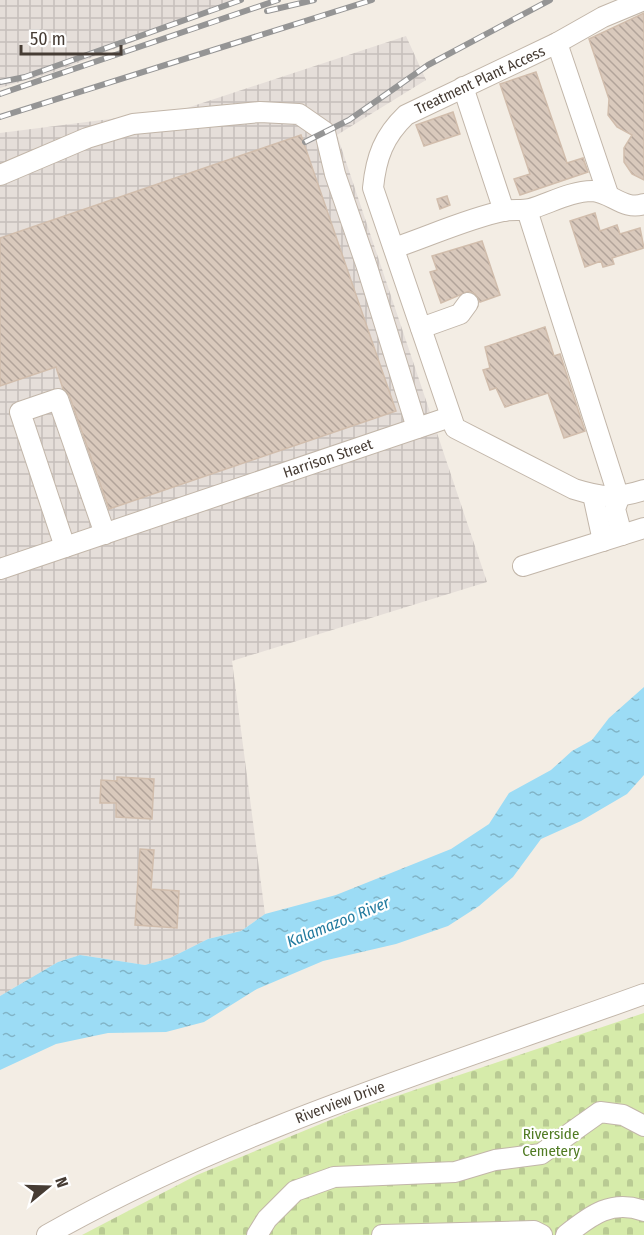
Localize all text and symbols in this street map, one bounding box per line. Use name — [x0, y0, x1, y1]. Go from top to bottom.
scale bar — [21, 18, 122, 56]
text: 50 m — [30, 28, 66, 50]
street label: Treatment Plant Access — [412, 42, 548, 118]
street label: Harrison Street — [281, 435, 375, 482]
water label: Kalamazoo River — [284, 893, 393, 951]
street label: Riverview Drive — [293, 1077, 387, 1127]
park label: Riverside Cemetery — [522, 1125, 580, 1160]
north arrow — [18, 1157, 78, 1217]
text: N — [51, 1175, 72, 1190]

